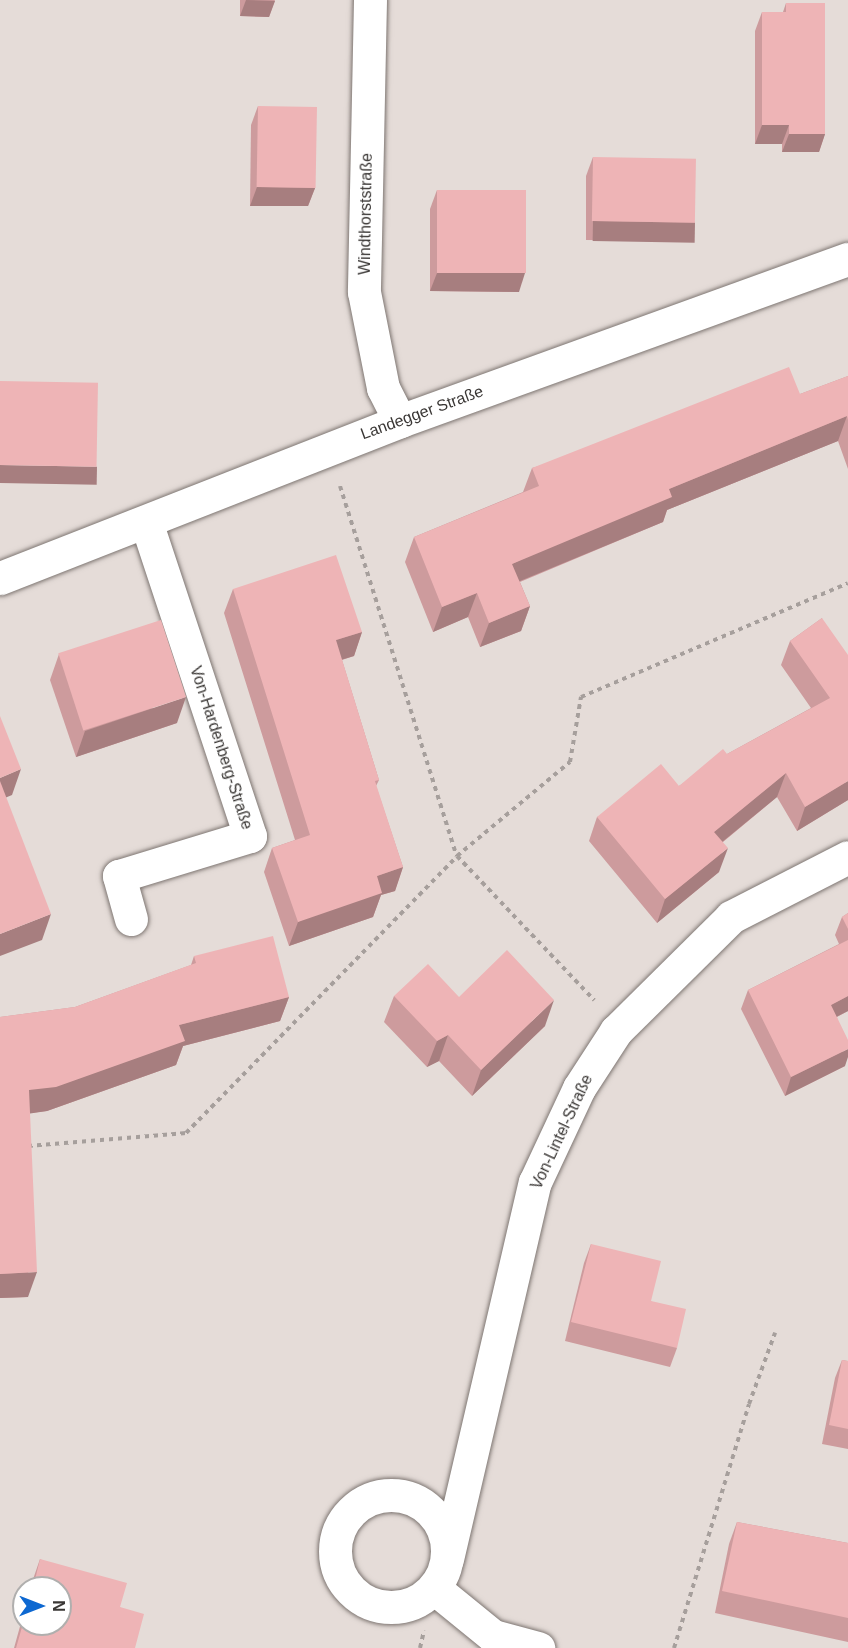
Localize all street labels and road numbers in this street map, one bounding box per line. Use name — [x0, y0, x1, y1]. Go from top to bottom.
street label: Windthorststraße — [355, 153, 377, 275]
street label: Landegger Straße — [358, 382, 486, 444]
street label: Von-Hardenberg-Straße — [185, 664, 257, 832]
street label: Von-Lintel-Straße — [527, 1072, 597, 1192]

